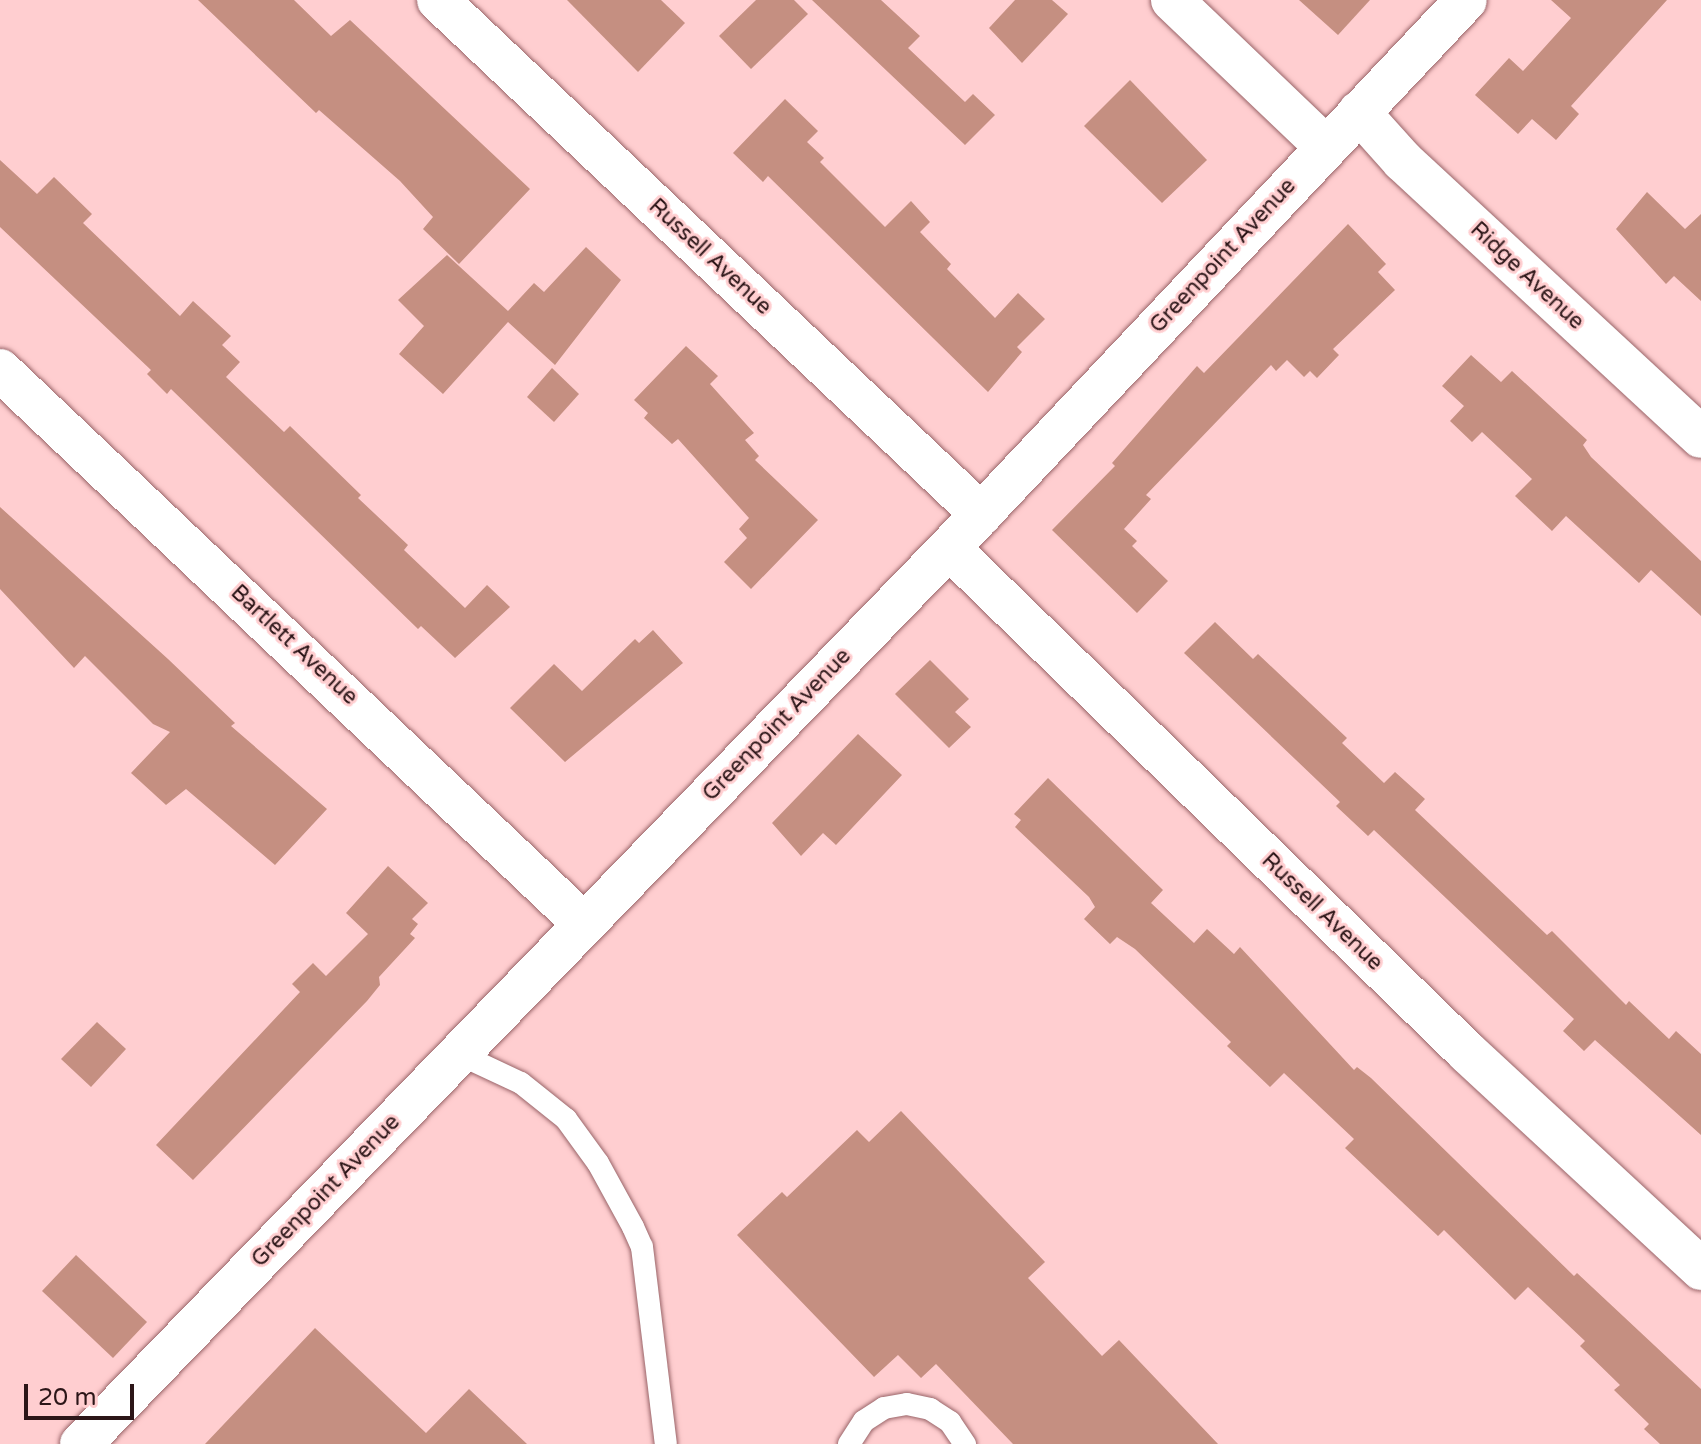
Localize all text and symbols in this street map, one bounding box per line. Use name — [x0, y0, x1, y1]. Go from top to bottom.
street label: Greenpoint Avenue — [1145, 173, 1301, 339]
street label: Russell Avenue — [643, 193, 777, 321]
street label: Ridge Avenue — [1465, 217, 1589, 335]
street label: Bartlett Avenue — [225, 580, 363, 710]
street label: Greenpoint Avenue — [697, 643, 857, 807]
street label: Russell Avenue — [1256, 848, 1388, 976]
street label: Greenpoint Avenue — [246, 1109, 406, 1273]
scale bar — [28, 1368, 138, 1418]
text: 20 m — [38, 1383, 96, 1412]

